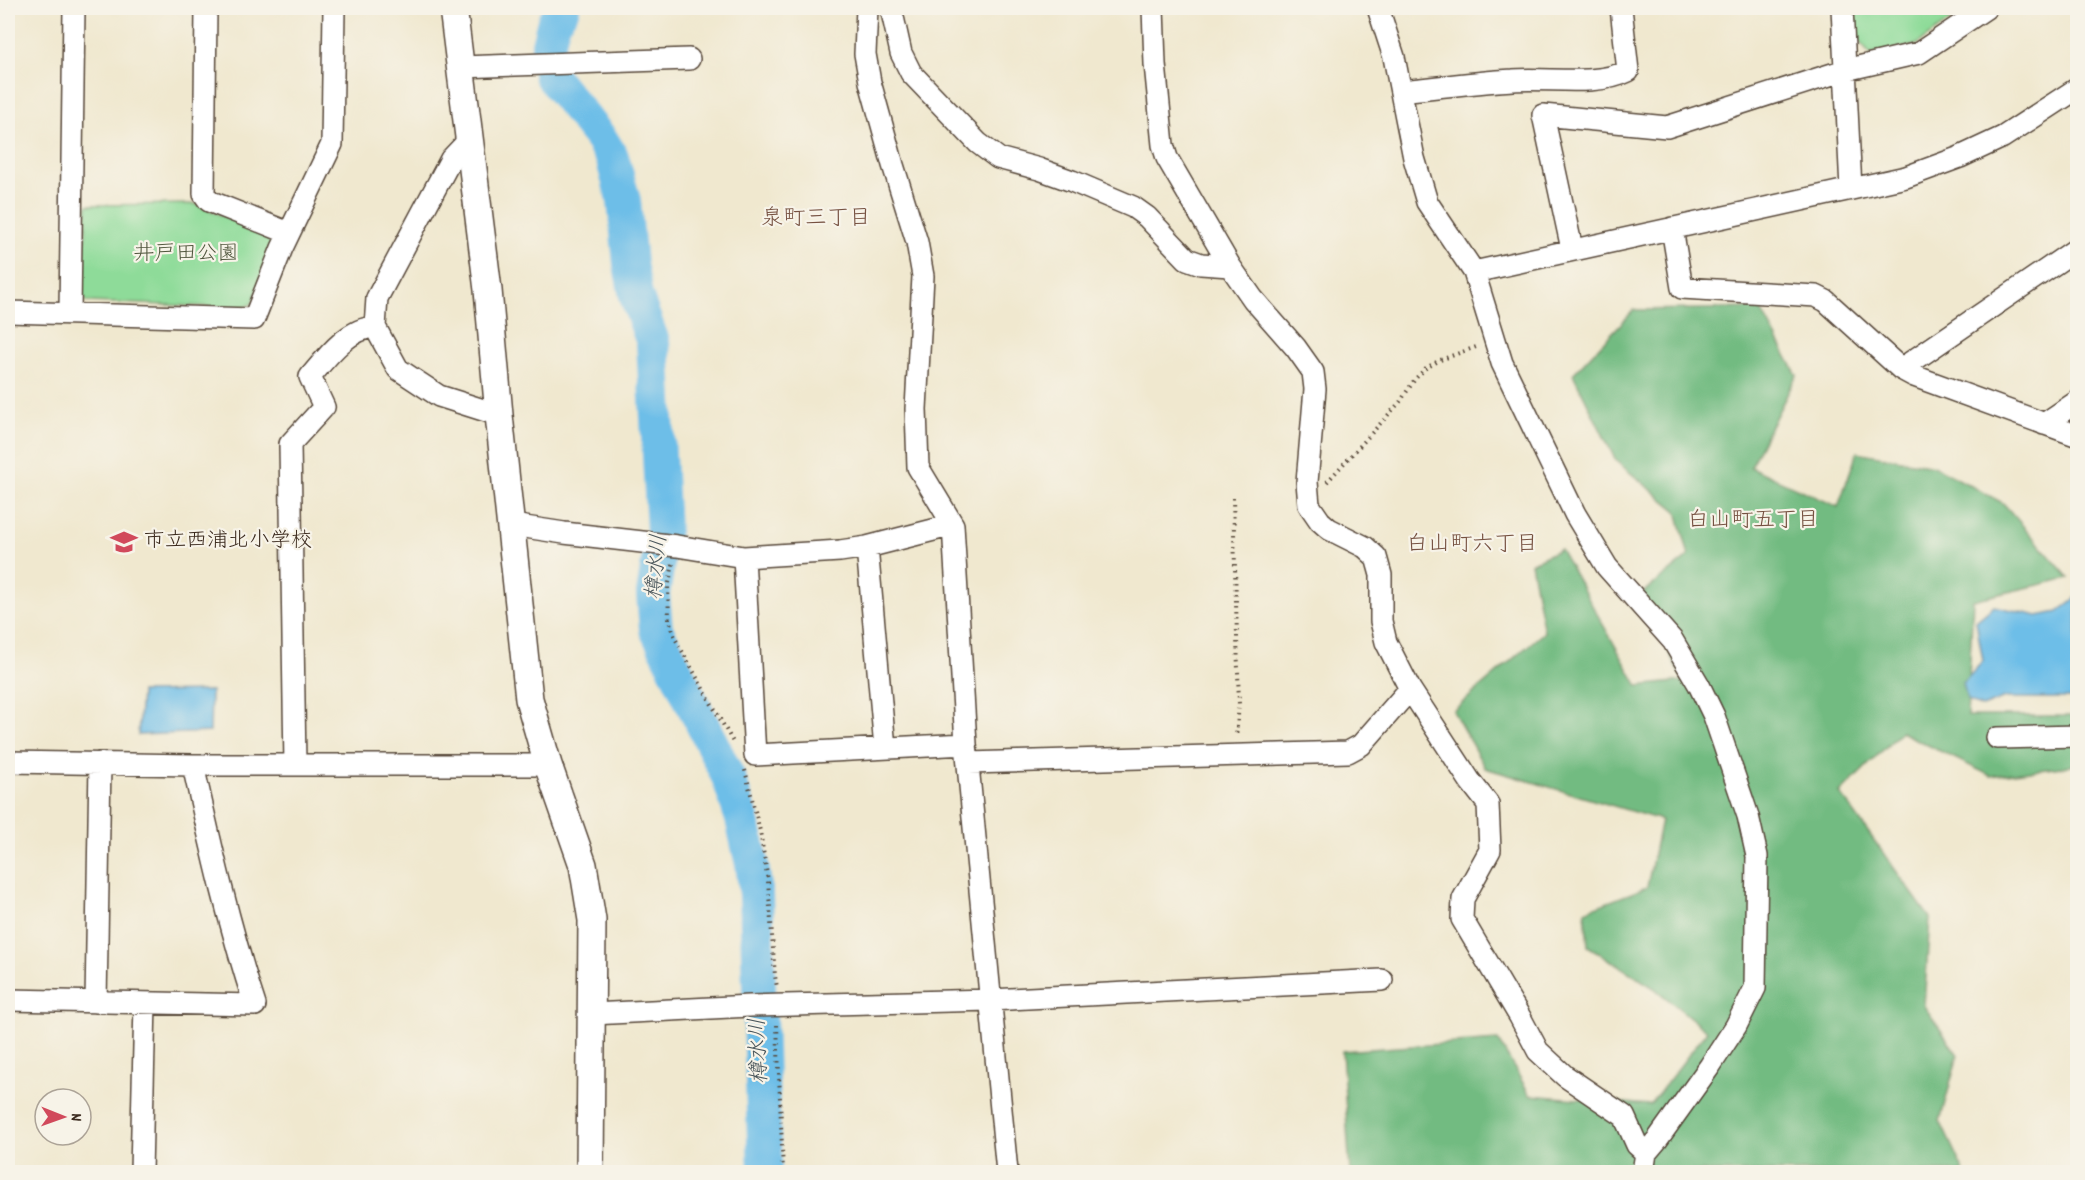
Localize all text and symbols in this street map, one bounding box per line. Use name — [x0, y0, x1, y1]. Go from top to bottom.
district label: 泉町三丁目 — [761, 204, 871, 235]
park label: 井戸田公園 — [134, 240, 239, 270]
district label: 白山町五丁目 — [1687, 506, 1819, 537]
school or university icon: 市立西浦北小学校 — [109, 527, 139, 557]
place label: 市立西浦北小学校 — [144, 527, 312, 557]
district label: 白山町六丁目 — [1406, 530, 1538, 561]
water label: 樽水川 — [640, 533, 676, 601]
water label: 樽水川 — [743, 1017, 777, 1085]
north arrow — [33, 1087, 93, 1147]
text: N — [64, 1113, 87, 1121]

